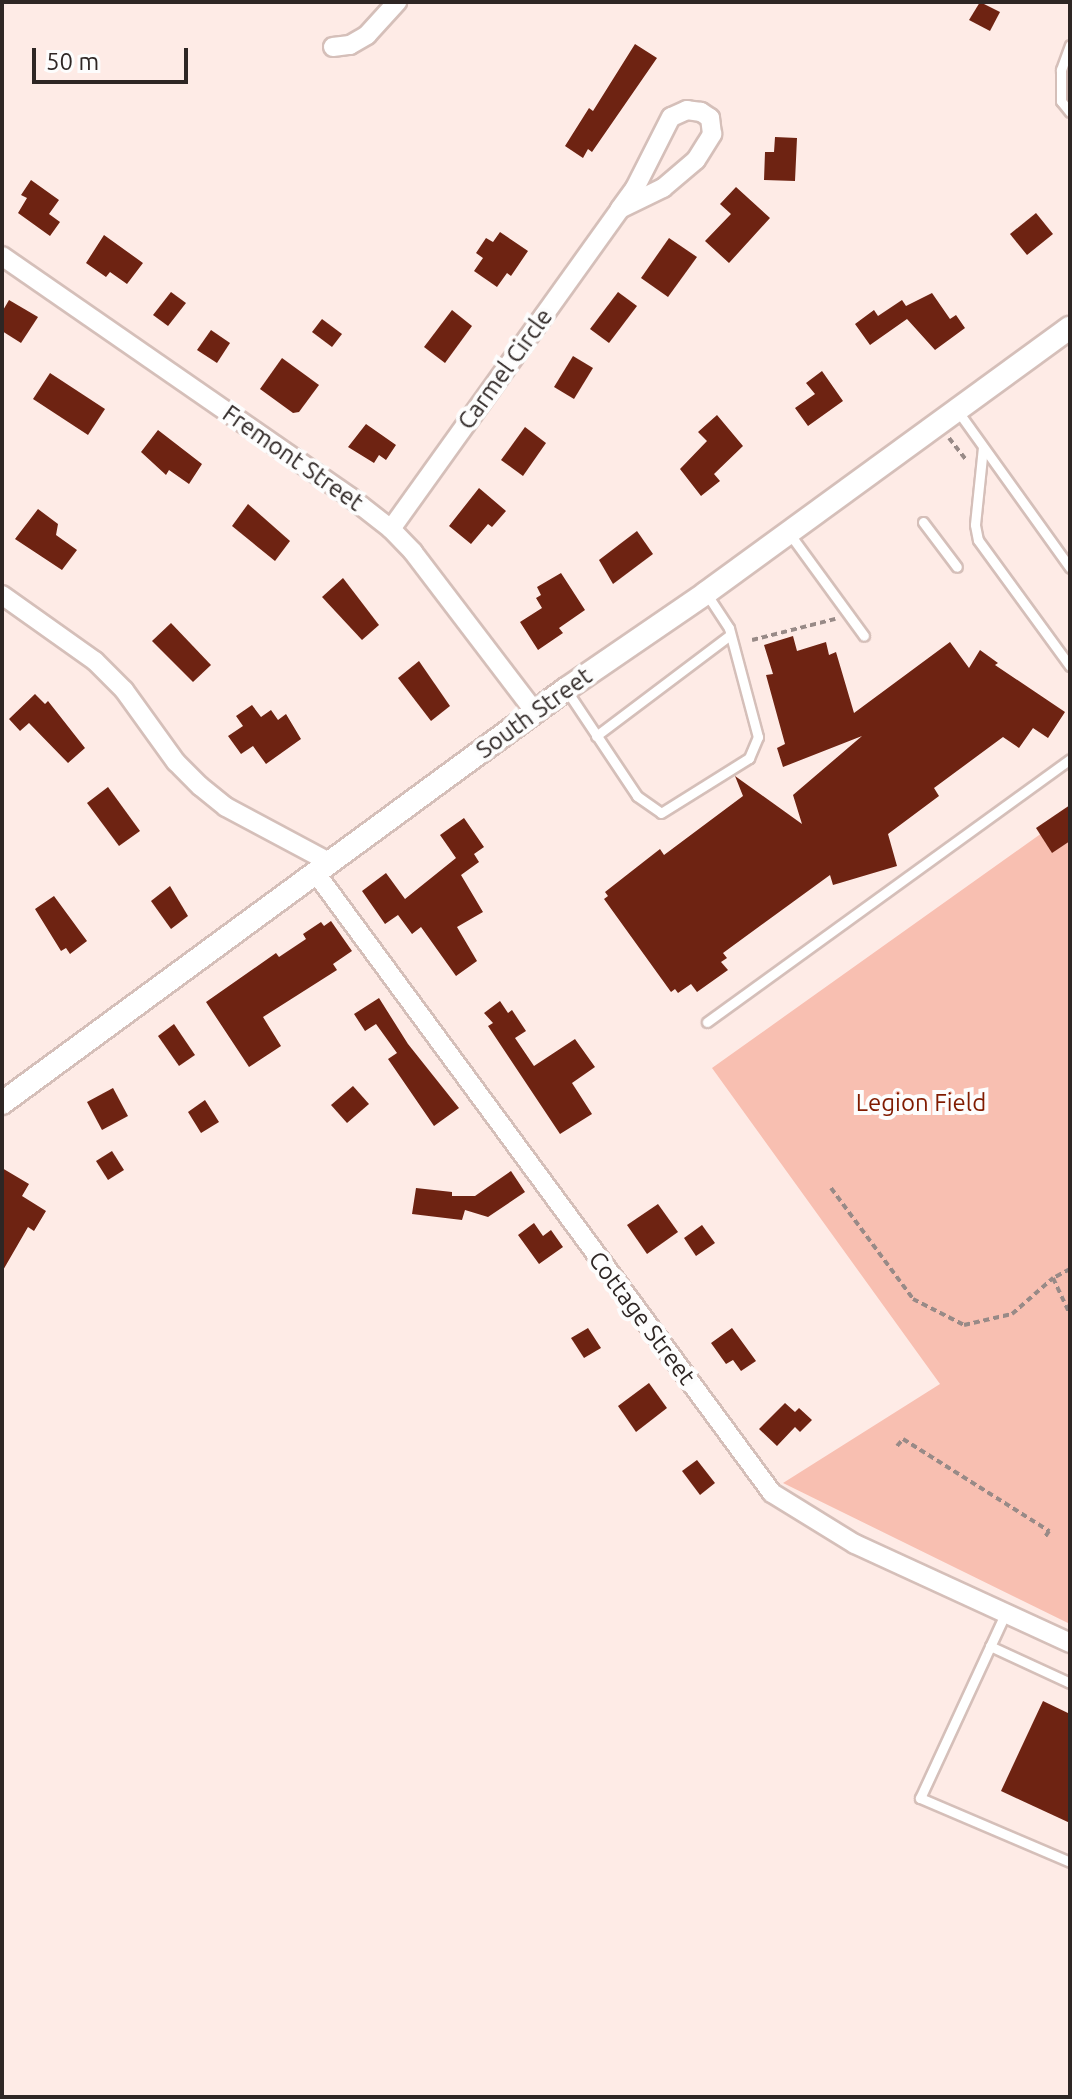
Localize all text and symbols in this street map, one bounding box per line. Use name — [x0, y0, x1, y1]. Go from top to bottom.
scale bar — [36, 32, 192, 82]
text: 50 m — [46, 48, 99, 75]
street label: Carmel Circle — [452, 303, 558, 435]
street label: Fremont Street — [217, 399, 369, 517]
street label: South Street — [471, 661, 597, 765]
park label: Legion Field — [856, 1089, 986, 1117]
street label: Cottage Street — [583, 1246, 701, 1390]

